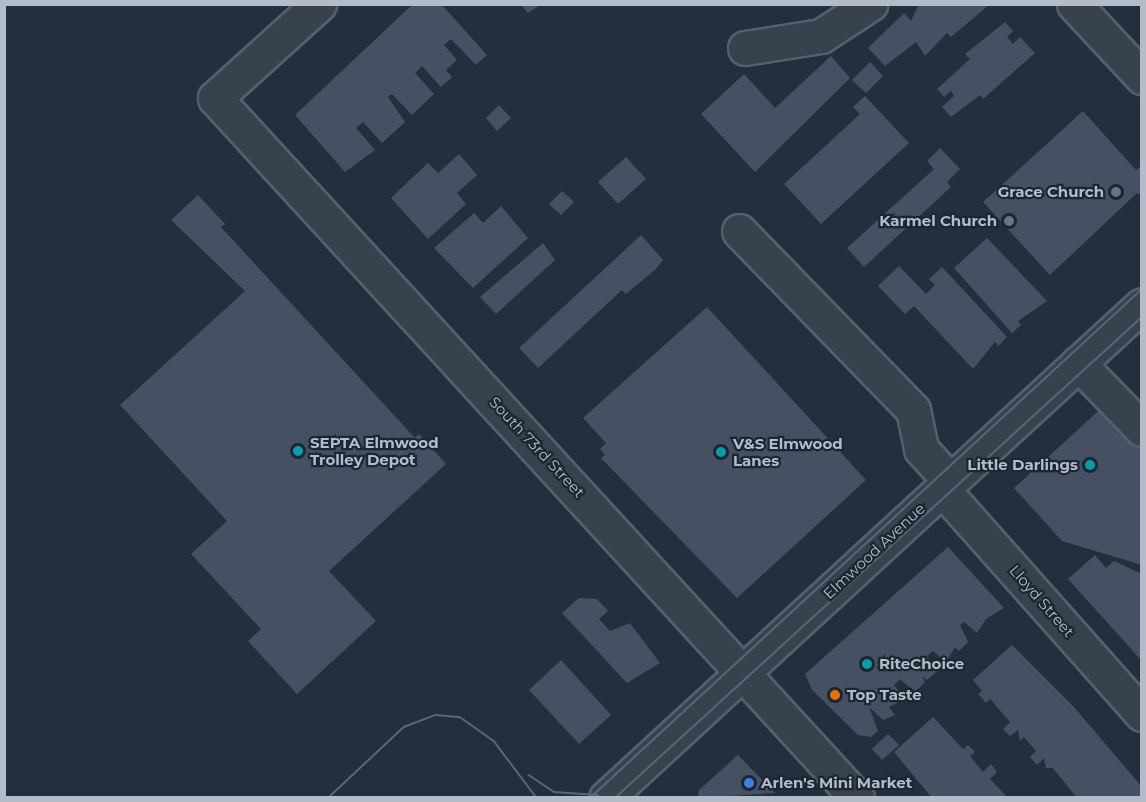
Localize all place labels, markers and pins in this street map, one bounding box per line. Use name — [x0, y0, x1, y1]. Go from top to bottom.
place label: Grace Church — [998, 183, 1104, 201]
marker: Grace Church — [1109, 185, 1123, 199]
place label: Karmel Church — [879, 212, 997, 230]
marker: Karmel Church — [1002, 214, 1016, 228]
place label: SEPTA Elmwood Trolley Depot — [310, 433, 439, 468]
place label: V&S Elmwood Lanes — [733, 434, 843, 469]
marker: SEPTA Elmwood Trolley Depot — [291, 444, 305, 458]
marker: V&S Elmwood Lanes — [714, 445, 728, 459]
place label: Little Darlings — [967, 456, 1078, 474]
marker: Little Darlings — [1083, 458, 1097, 472]
place label: RiteChoice — [879, 655, 964, 673]
marker: RiteChoice — [860, 657, 874, 671]
place label: Top Taste — [847, 686, 922, 704]
marker: Top Taste — [828, 688, 842, 702]
place label: Arlen's Mini Market — [761, 774, 912, 792]
marker: Arlen's Mini Market — [742, 776, 756, 790]

